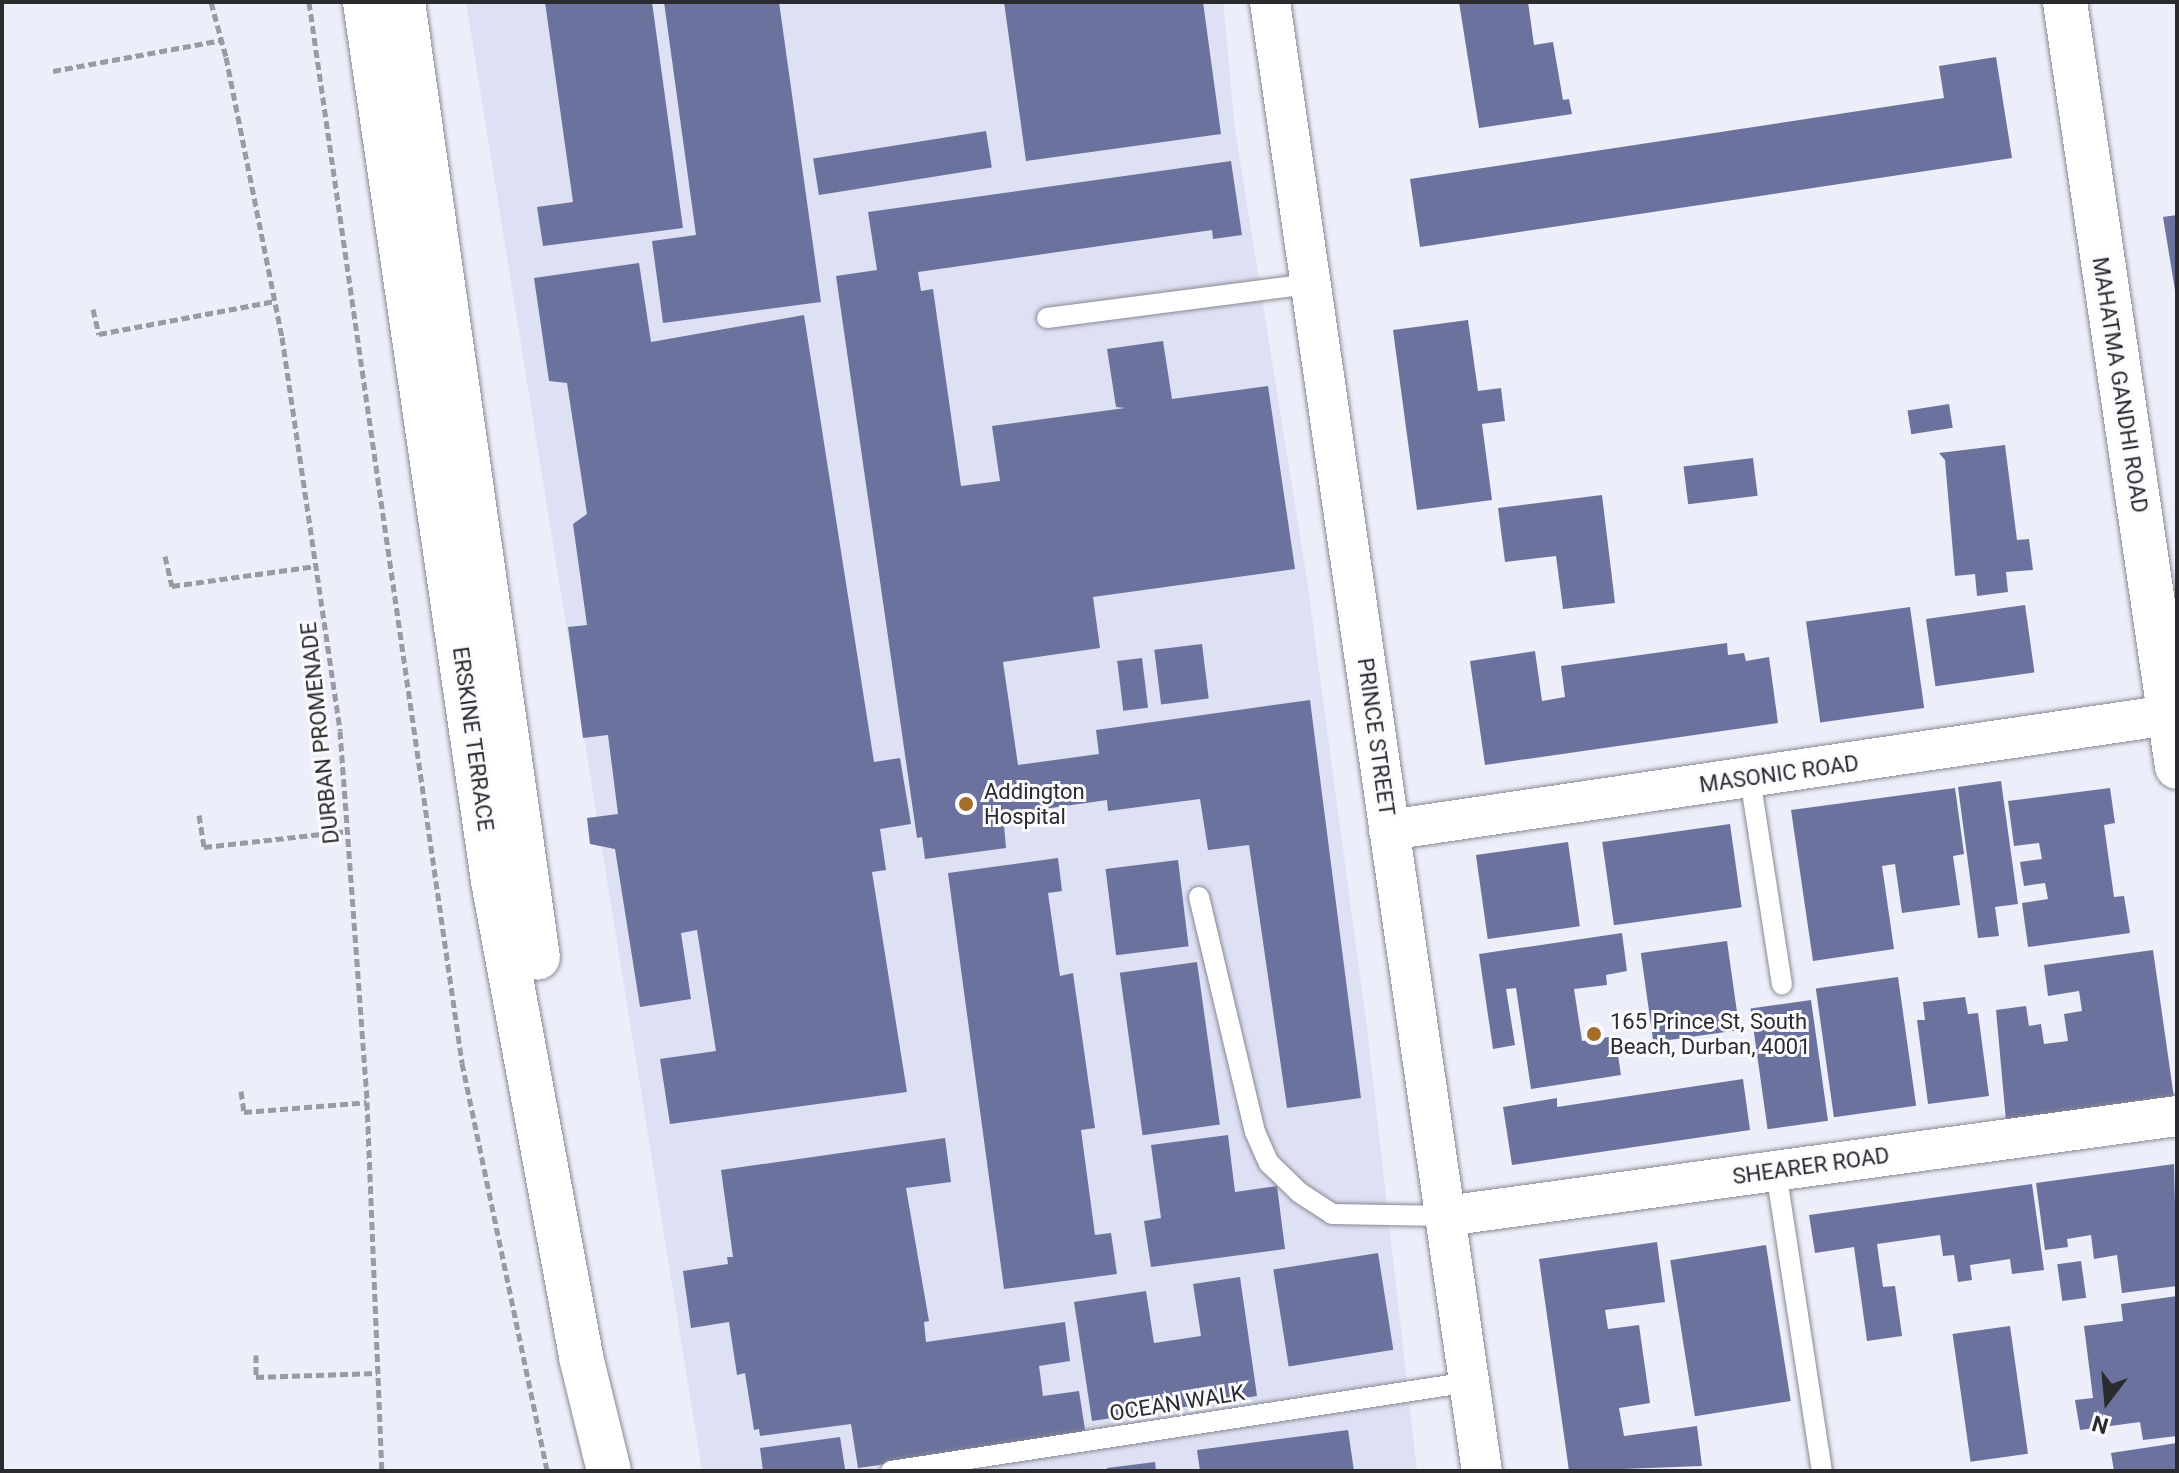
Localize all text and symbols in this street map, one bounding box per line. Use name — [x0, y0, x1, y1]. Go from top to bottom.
street label: MAHATMA GANDHI ROAD — [2087, 255, 2153, 515]
street label: DURBAN PROMENADE — [295, 621, 345, 845]
street label: ERSKINE TERRACE — [447, 645, 499, 833]
street label: PRINCE STREET — [1352, 656, 1400, 818]
street label: MASONIC ROAD — [1698, 750, 1860, 798]
place label: Addington Hospital — [984, 778, 1085, 830]
marker: Addington Hospital — [955, 793, 977, 815]
place label: 165 Prince St, South Beach, Durban, 4001 — [1610, 1008, 1810, 1060]
marker: 165 Prince St, South Beach, Durban, 4001 — [1585, 1025, 1603, 1043]
street label: SHEARER ROAD — [1731, 1142, 1891, 1190]
north arrow — [2067, 1361, 2147, 1441]
street label: OCEAN WALK — [1108, 1379, 1246, 1427]
text: N — [2089, 1410, 2111, 1439]

